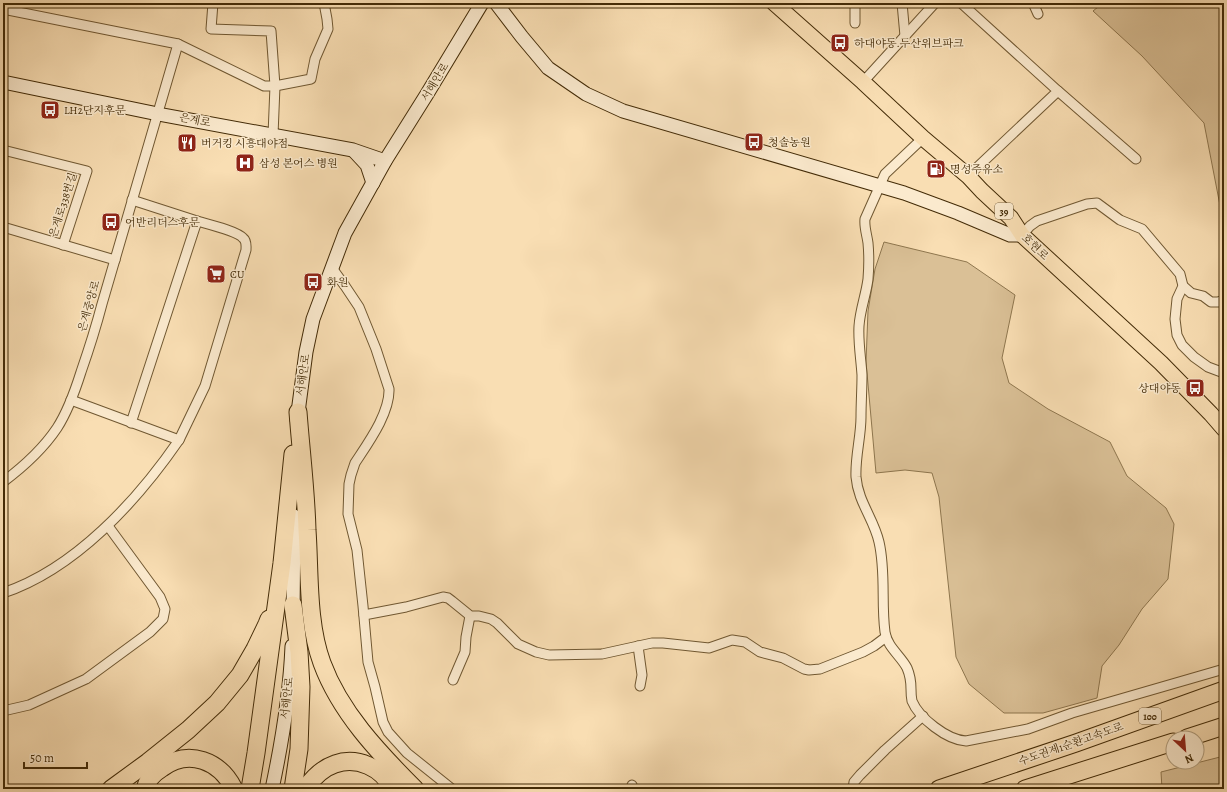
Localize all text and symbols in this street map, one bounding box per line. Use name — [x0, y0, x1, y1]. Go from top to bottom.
bus stop icon: 하대야동.두산위브파크 — [829, 32, 851, 54]
place label: 하대야동.두산위브파크 — [854, 36, 964, 51]
street label: 서해안로 — [418, 60, 453, 104]
bus stop icon: LH2단지후문 — [39, 99, 61, 121]
place label: LH2단지후문 — [64, 103, 126, 118]
street label: 은계로 — [178, 110, 212, 130]
bus stop icon: 청솔농원 — [743, 131, 765, 153]
restaurant icon: 버거킹 시흥대야점 — [176, 132, 198, 154]
place label: 청솔농원 — [768, 135, 811, 150]
place label: 버거킹 시흥대야점 — [201, 136, 288, 151]
hospital icon: 삼성 본어스 병원 — [234, 152, 256, 174]
place label: 삼성 본어스 병원 — [259, 156, 338, 171]
fuel station icon: 명성주유소 — [925, 158, 947, 180]
place label: 명성주유소 — [950, 162, 1004, 177]
street label: 은계로338번길 — [45, 171, 81, 239]
road number: 39 — [995, 203, 1013, 219]
bus stop icon: 어반리더스후문 — [100, 211, 122, 233]
place label: 어반리더스후문 — [125, 215, 200, 230]
street label: 호현로 — [1018, 231, 1052, 264]
supermarket icon: CU — [205, 263, 227, 285]
place label: CU — [230, 267, 245, 282]
bus stop icon: 화원 — [302, 271, 324, 293]
place label: 화원 — [327, 275, 348, 290]
street label: 은계중앙로 — [74, 278, 104, 334]
street label: 서해안로 — [293, 353, 313, 397]
bus stop icon: 상대야동 — [1184, 377, 1206, 399]
place label: 상대야동 — [1138, 381, 1181, 396]
street label: 서해안로 — [277, 676, 297, 720]
road number: 100 — [1139, 708, 1161, 724]
street label: 수도권제1순환고속도로 — [1017, 719, 1126, 769]
north arrow — [1165, 730, 1205, 770]
scale bar — [24, 744, 87, 770]
text: 50 m — [30, 750, 54, 766]
text: N — [1182, 750, 1196, 767]

